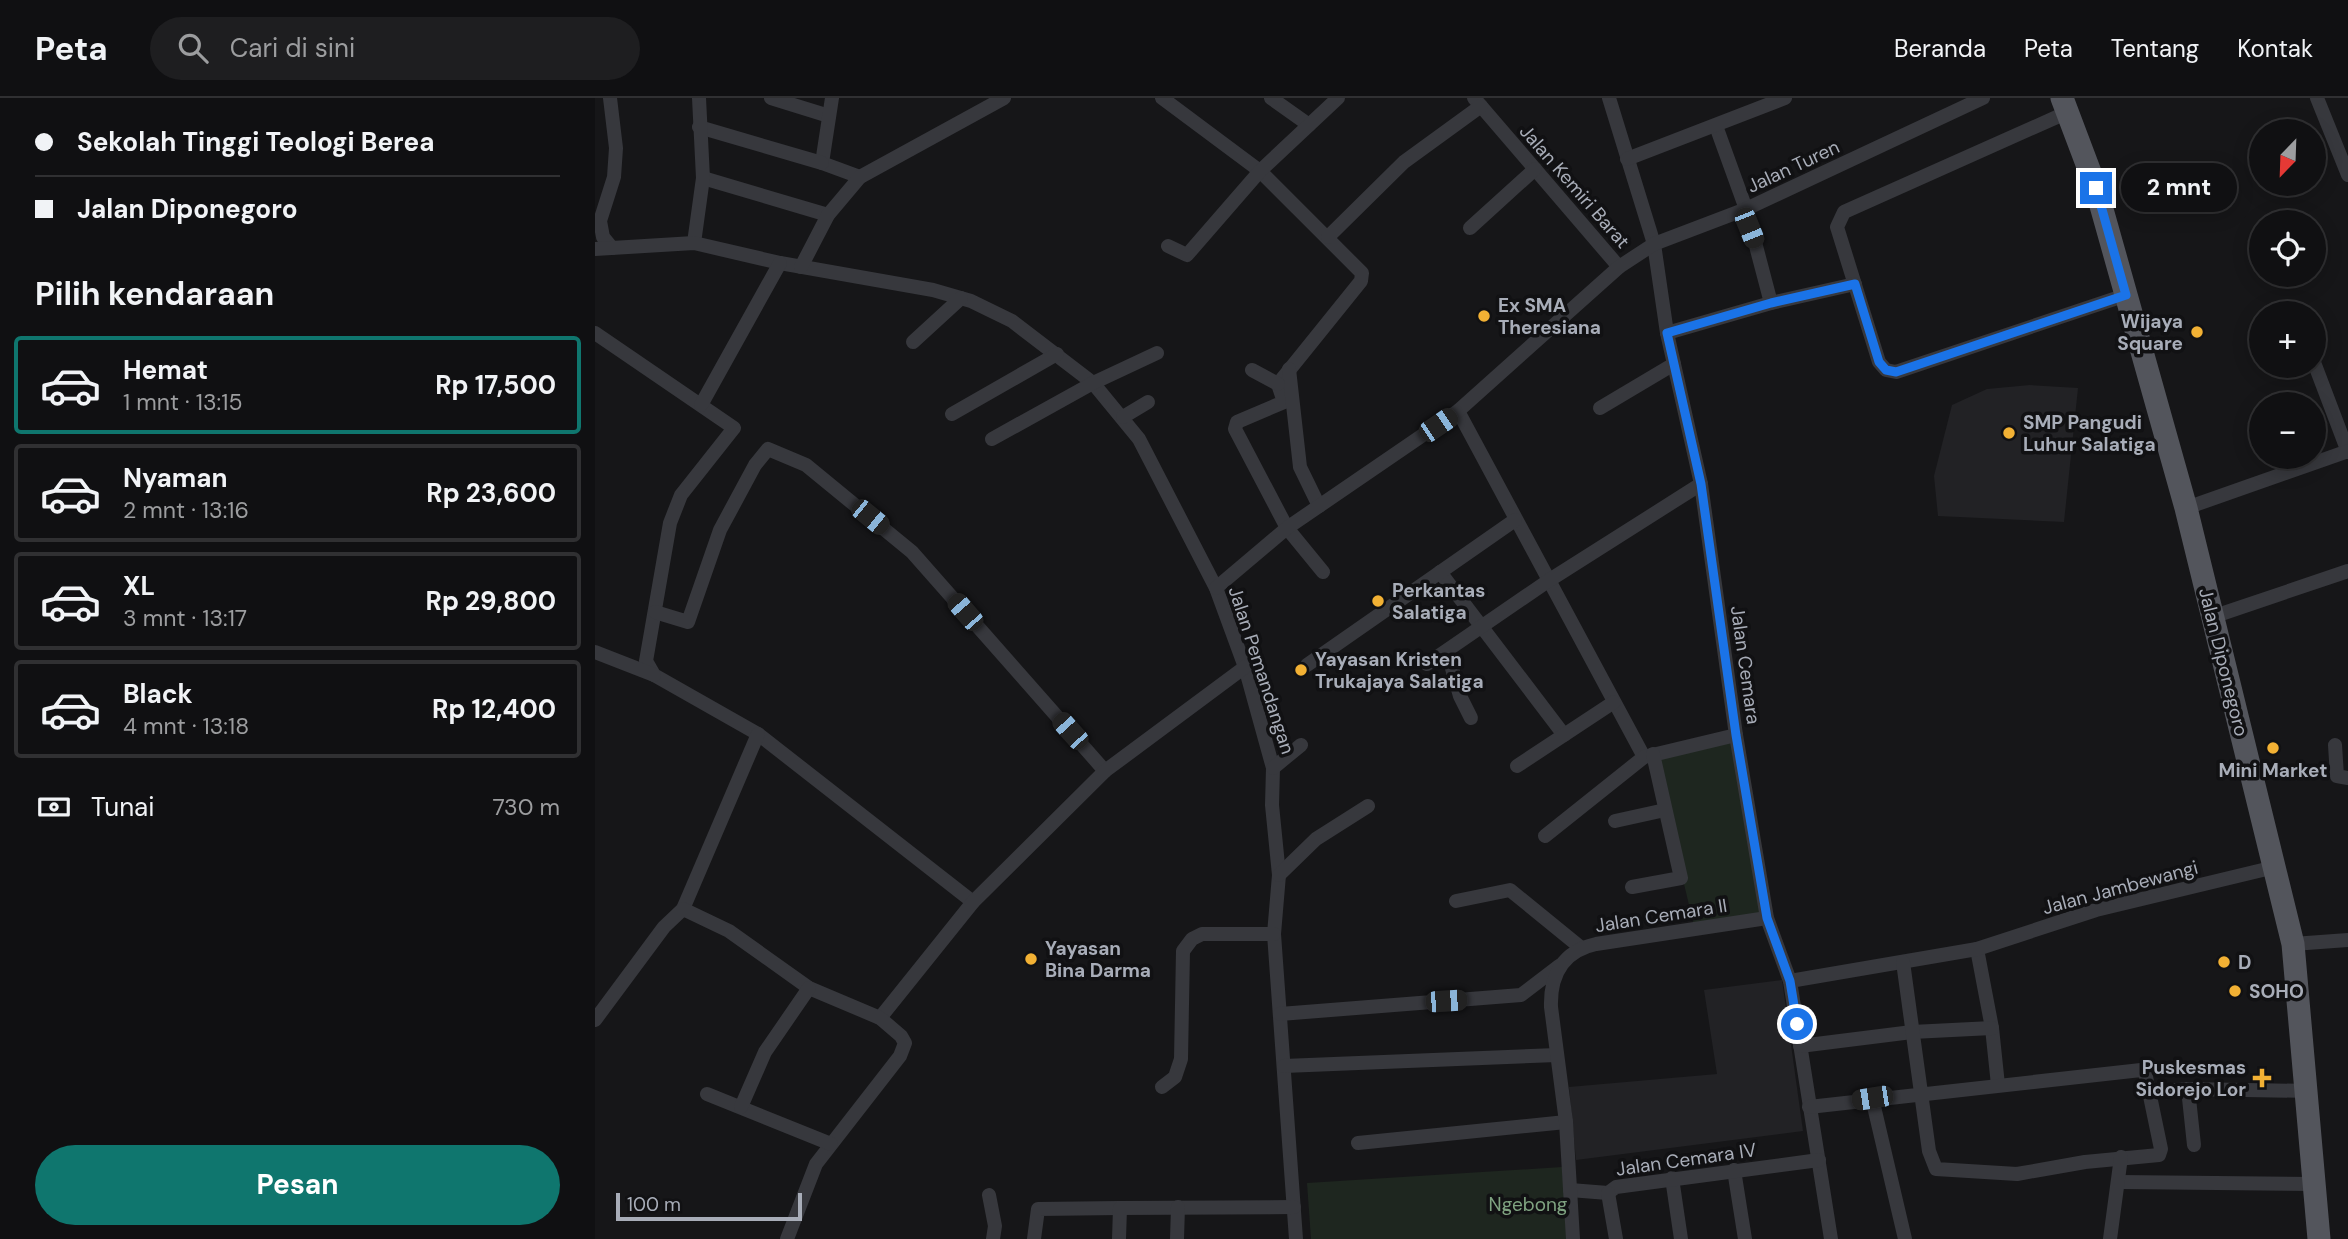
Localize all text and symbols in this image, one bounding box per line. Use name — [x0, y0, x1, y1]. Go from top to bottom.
search box — [150, 17, 640, 80]
text: Peta — [35, 27, 108, 70]
icon: search — [174, 29, 212, 67]
text: Cari di sini — [230, 31, 355, 65]
text: Beranda — [1894, 33, 1986, 64]
text: Peta — [2024, 33, 2073, 64]
text: Tentang — [2111, 33, 2199, 64]
text: Kontak — [2237, 33, 2313, 64]
street label: Jalan Kemiri Barat — [1514, 119, 1635, 253]
north arrow — [2249, 119, 2326, 196]
map controls — [2249, 119, 2326, 469]
text: Sekolah Tinggi Teologi Berea — [77, 125, 434, 159]
street label: Jalan Turen — [1743, 134, 1844, 199]
callout: 2 mnt — [2121, 164, 2236, 212]
route end — [2080, 172, 2112, 204]
text: 2 mnt — [2147, 172, 2211, 202]
text: Jalan Diponegoro — [77, 192, 298, 226]
car — [1732, 205, 1767, 251]
button: locate — [2249, 210, 2326, 287]
text: Pilih kendaraan — [35, 273, 274, 315]
place label: Ex SMA Theresiana — [1498, 293, 1601, 340]
button: + — [2249, 301, 2326, 378]
marker: Ex SMA Theresiana — [1476, 308, 1492, 324]
place label: Wijaya Square — [2117, 309, 2183, 356]
marker: Wijaya Square — [2189, 324, 2205, 340]
text: Hemat — [123, 353, 208, 387]
icon: car — [39, 354, 102, 417]
text: Rp 17,500 — [435, 368, 556, 402]
text: 1 mnt · 13:15 — [123, 387, 242, 417]
button: − — [2249, 392, 2326, 469]
car — [1415, 405, 1462, 445]
place label: SMP Pangudi Luhur Salatiga — [2023, 410, 2156, 457]
marker: SMP Pangudi Luhur Salatiga — [2001, 425, 2017, 441]
text: Nyaman — [123, 461, 228, 495]
icon: car — [39, 462, 102, 525]
text: Rp 23,600 — [426, 476, 556, 510]
text: 2 mnt · 13:16 — [123, 495, 249, 525]
car — [848, 496, 893, 538]
text: XL — [123, 569, 155, 603]
icon: car — [39, 570, 102, 633]
place label: Perkantas Salatiga — [1392, 578, 1485, 625]
street label: Jalan Pemandangan — [1223, 583, 1300, 757]
text: Rp 29,800 — [426, 584, 556, 618]
street label: Jalan Diponegoro — [2193, 585, 2254, 739]
car — [944, 589, 987, 635]
marker: Perkantas Salatiga — [1370, 593, 1386, 609]
text: 3 mnt · 13:17 — [123, 603, 247, 633]
street label: Jalan Cemara — [1725, 604, 1766, 726]
place label: Yayasan Kristen Trukajaya Salatiga — [1315, 647, 1484, 694]
marker: Yayasan Kristen Trukajaya Salatiga — [1293, 662, 1309, 678]
text: Black — [123, 677, 193, 711]
icon: car — [39, 678, 102, 741]
text: Rp 12,400 — [432, 692, 556, 726]
car — [1049, 708, 1092, 754]
text: 4 mnt · 13:18 — [123, 711, 249, 741]
marker: Mini Market — [2265, 740, 2281, 756]
place label: Mini Market — [2219, 758, 2327, 783]
icon: cash — [35, 788, 73, 826]
text: Tunai — [91, 790, 155, 824]
text: 730 m — [492, 792, 560, 822]
street label: Jalan Jambewangi — [2040, 855, 2201, 920]
street label: Jalan Cemara II — [1593, 893, 1729, 938]
place label: Yayasan Bina Darma — [1045, 936, 1151, 983]
place label: D — [2238, 950, 2251, 975]
marker: Yayasan Bina Darma — [1023, 951, 1039, 967]
marker: D — [2216, 954, 2232, 970]
place label: SOHO — [2249, 979, 2304, 1004]
marker: SOHO — [2227, 983, 2243, 999]
car — [1425, 989, 1468, 1013]
route start — [1781, 1008, 1813, 1040]
place label: Puskesmas Sidorejo Lor — [2135, 1055, 2246, 1102]
marker: Puskesmas Sidorejo Lor — [2252, 1068, 2272, 1088]
car — [1850, 1084, 1895, 1112]
street label: Jalan Cemara IV — [1614, 1137, 1758, 1182]
button: Pesan — [35, 1145, 560, 1225]
scale bar — [616, 1190, 801, 1222]
text: 100 m — [627, 1192, 681, 1217]
park label: Ngebong — [1489, 1192, 1568, 1217]

